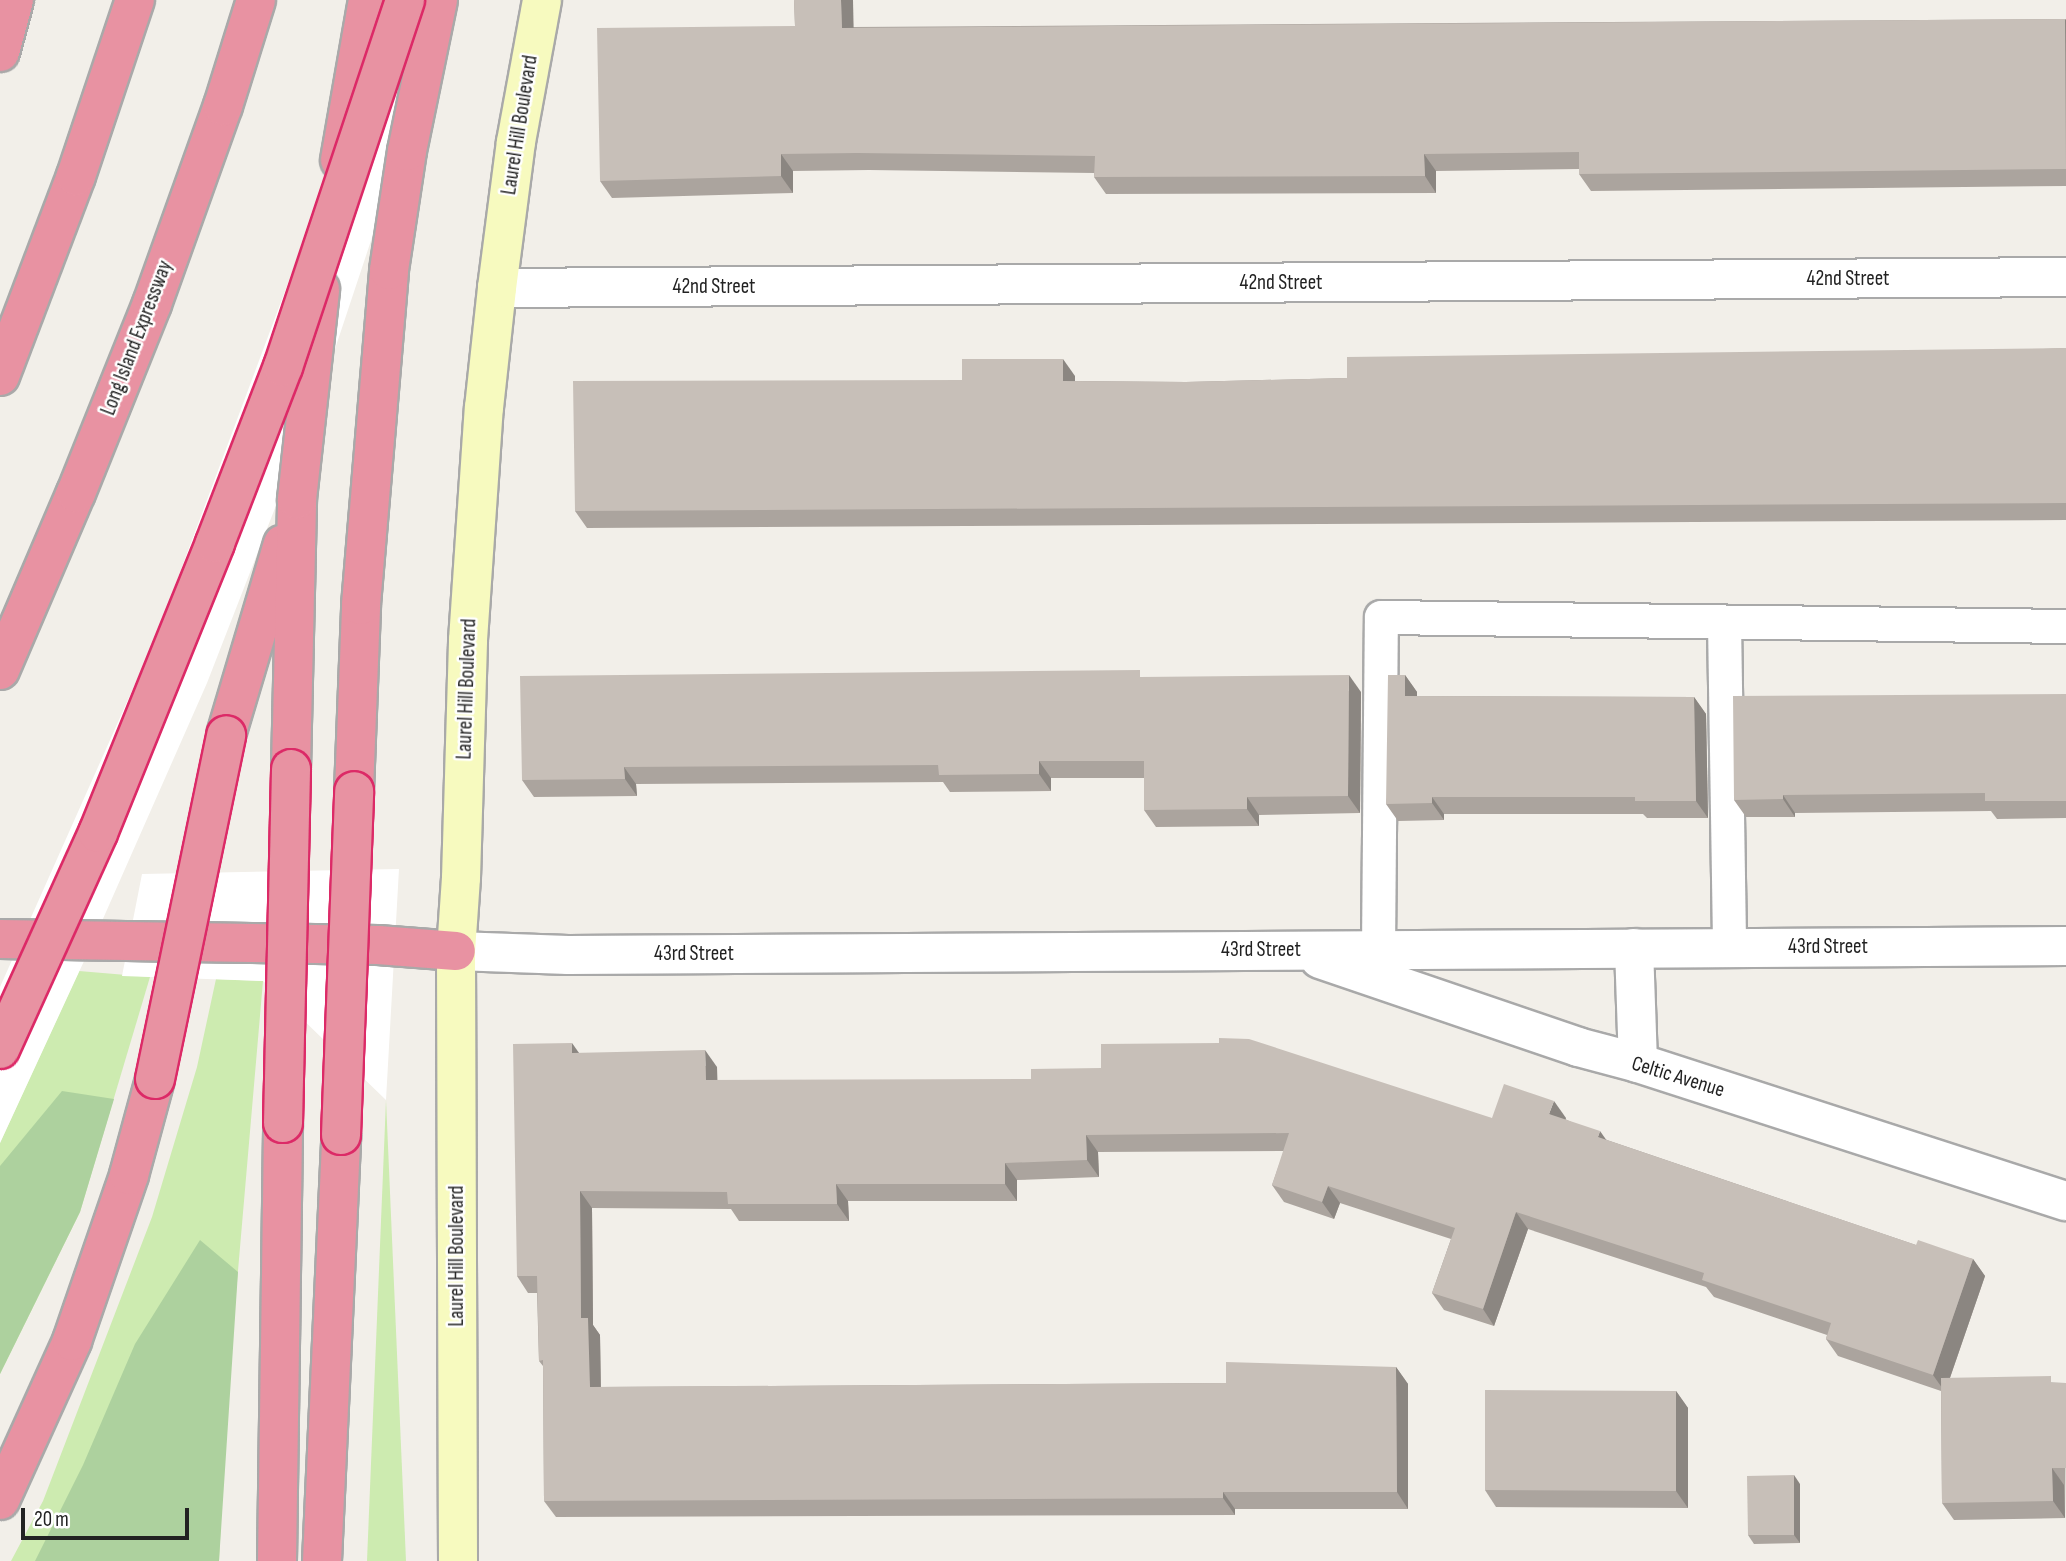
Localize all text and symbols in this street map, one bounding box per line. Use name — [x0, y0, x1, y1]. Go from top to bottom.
street label: Laurel Hill Boulevard — [497, 53, 543, 197]
street label: Long Island Expressway — [96, 257, 178, 419]
street label: 42nd Street — [1807, 266, 1889, 292]
street label: 42nd Street — [1240, 270, 1322, 296]
street label: 42nd Street — [673, 274, 755, 300]
street label: Laurel Hill Boulevard — [452, 618, 482, 760]
street label: 43rd Street — [1788, 934, 1868, 960]
street label: 43rd Street — [1221, 937, 1301, 963]
street label: 43rd Street — [654, 941, 734, 967]
street label: Celtic Avenue — [1629, 1051, 1727, 1103]
street label: Laurel Hill Boulevard — [444, 1185, 470, 1327]
scale bar — [24, 1494, 192, 1538]
text: 20 m — [34, 1507, 69, 1532]

